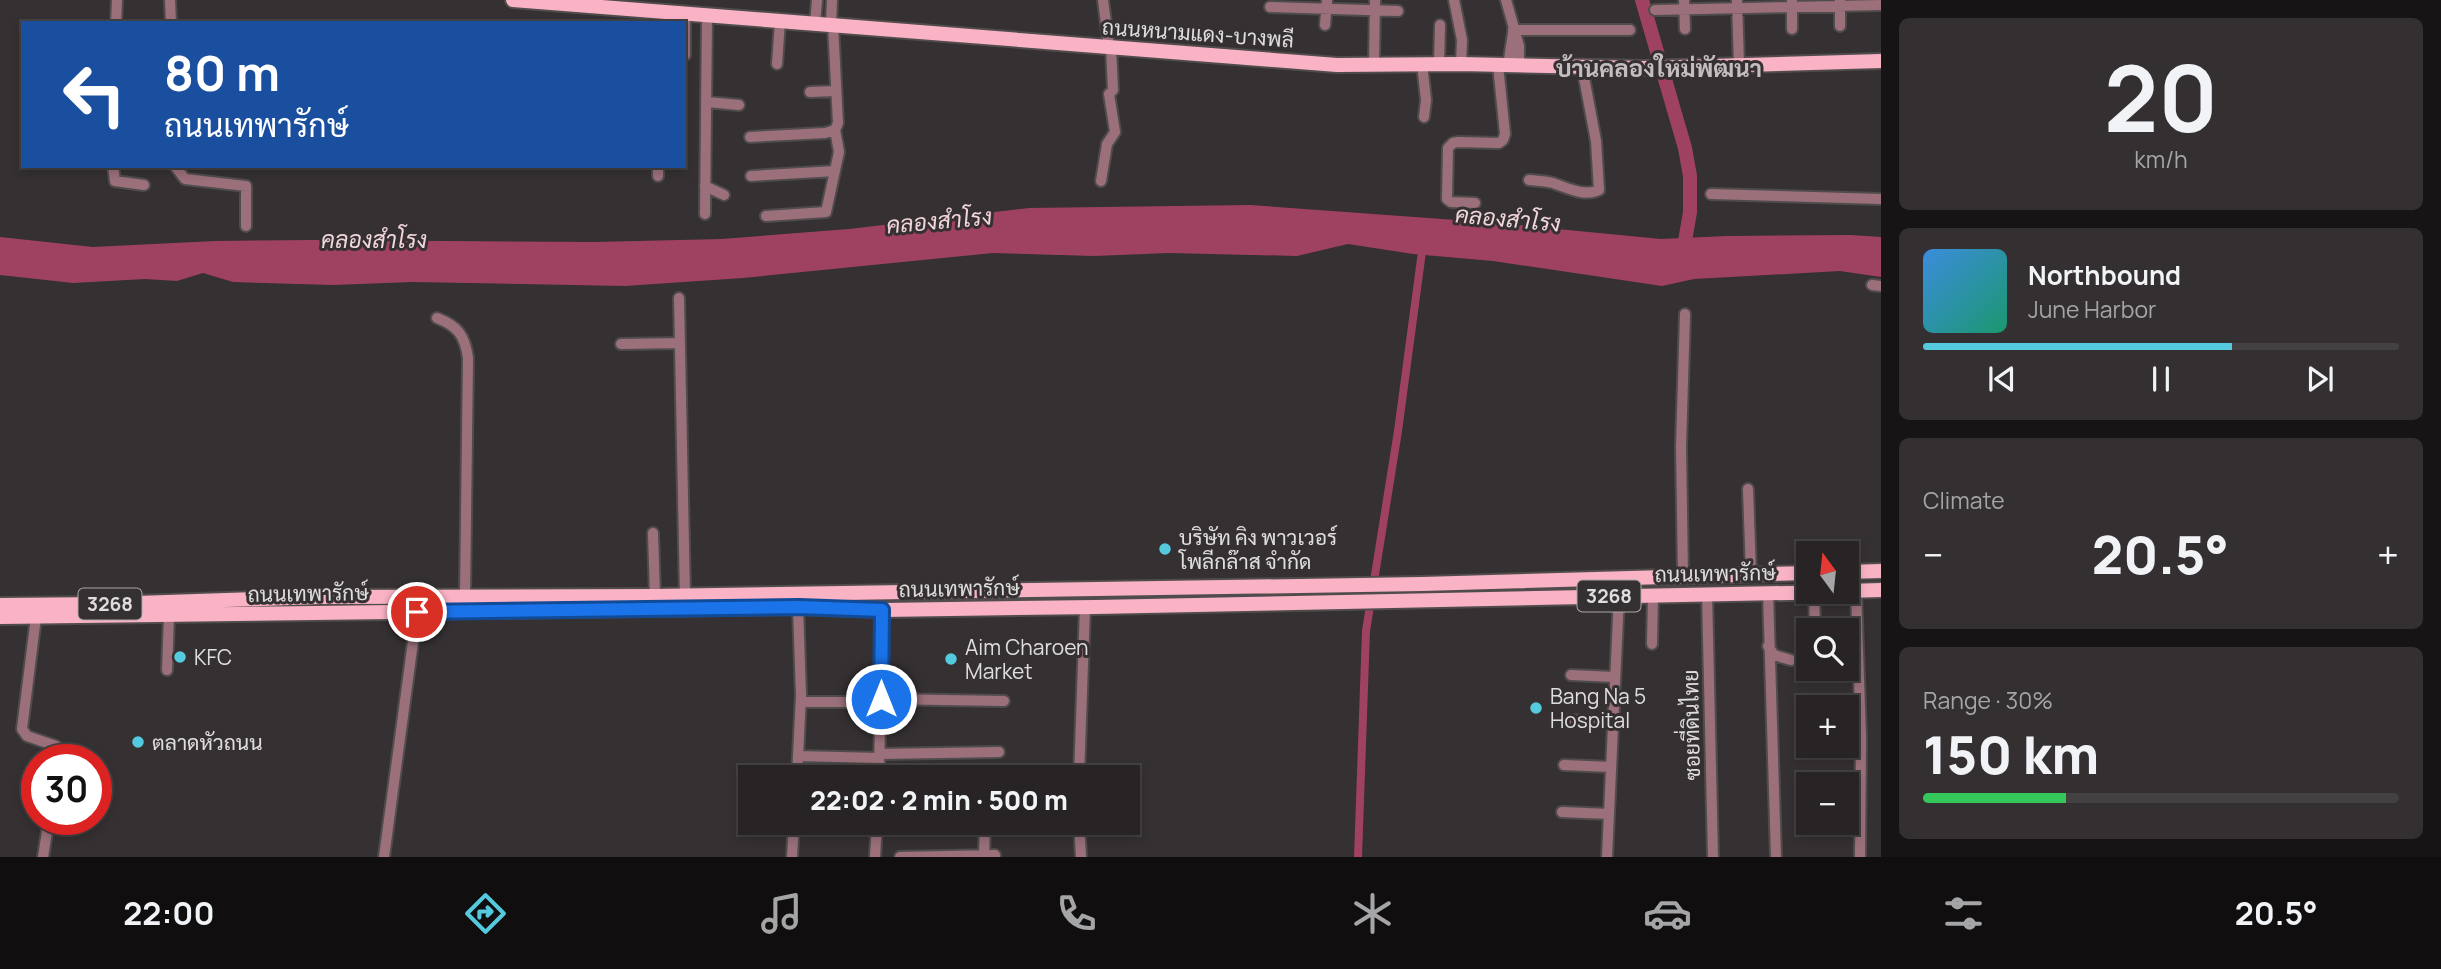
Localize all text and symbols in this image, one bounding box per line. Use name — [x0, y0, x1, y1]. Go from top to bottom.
street label: ถนนหนามแดง-บางพลี — [1101, 12, 1295, 54]
text: 20 — [2104, 35, 2218, 159]
text: 80 m — [164, 39, 280, 106]
icon: left — [49, 49, 140, 140]
district label: บ้านคลองใหม่พัฒนา — [1556, 51, 1762, 84]
text: ถนนเทพารักษ์ — [164, 103, 348, 147]
text: km/h — [2134, 143, 2188, 175]
water label: คลองสำโรง — [1454, 197, 1562, 239]
water label: คลองสำโรง — [885, 199, 993, 241]
water label: คลองสำโรง — [321, 223, 427, 255]
text: Northbound — [2028, 257, 2181, 293]
text: June Harbor — [2028, 293, 2156, 325]
icon: previous — [1983, 360, 2021, 398]
icon: pause — [2142, 360, 2180, 398]
icon: next — [2301, 360, 2339, 398]
text: Climate — [1923, 484, 2005, 516]
text: 20.5° — [2092, 519, 2229, 590]
place label: บริษัท คิง พาวเวอร์ โพลีกล๊าส จำกัด — [1178, 523, 1337, 575]
text: − — [1923, 528, 1944, 580]
text: + — [2377, 528, 2399, 580]
marker: บริษัท คิง พาวเวอร์ โพลีกล๊าส จำกัด — [1157, 541, 1173, 557]
north arrow — [1796, 541, 1858, 604]
map controls — [1796, 541, 1859, 835]
street label: ถนนเทพารักษ์ — [1654, 558, 1777, 588]
street label: ถนนเทพารักษ์ — [898, 573, 1021, 603]
street label: ถนนเทพารักษ์ — [247, 578, 370, 608]
road number: 3268 — [1578, 580, 1640, 611]
pin — [387, 582, 447, 642]
road number: 3268 — [78, 589, 142, 620]
icon: arrive — [398, 593, 436, 631]
button: search — [1796, 618, 1859, 681]
place label: Aim Charoen Market — [965, 633, 1089, 685]
place label: KFC — [194, 643, 232, 671]
marker: KFC — [172, 649, 188, 665]
marker: Aim Charoen Market — [943, 651, 959, 667]
position arrow — [844, 662, 918, 736]
street label: ซอยที่ดินไทย — [1671, 669, 1706, 781]
place label: Bang Na 5 Hospital — [1550, 682, 1646, 734]
text: Range · 30% — [1923, 684, 2053, 716]
button: + — [1796, 695, 1859, 758]
marker: Bang Na 5 Hospital — [1528, 700, 1544, 716]
text: 150 km — [1923, 719, 2099, 790]
place label: ตลาดหัวถนน — [152, 728, 263, 756]
marker: ตลาดหัวถนน — [130, 734, 146, 750]
speed limit sign: 30 — [21, 744, 112, 835]
button: − — [1796, 772, 1859, 835]
text: 22:02 · 2 min · 500 m — [810, 782, 1068, 818]
icon: directions — [461, 889, 510, 938]
icon: music — [757, 889, 806, 938]
icon: phone — [1052, 889, 1101, 938]
icon: climate — [1348, 889, 1397, 938]
icon: car — [1643, 889, 1692, 938]
icon: filters — [1939, 889, 1988, 938]
text: 22:00 — [123, 891, 214, 935]
text: 20.5° — [2235, 891, 2318, 935]

